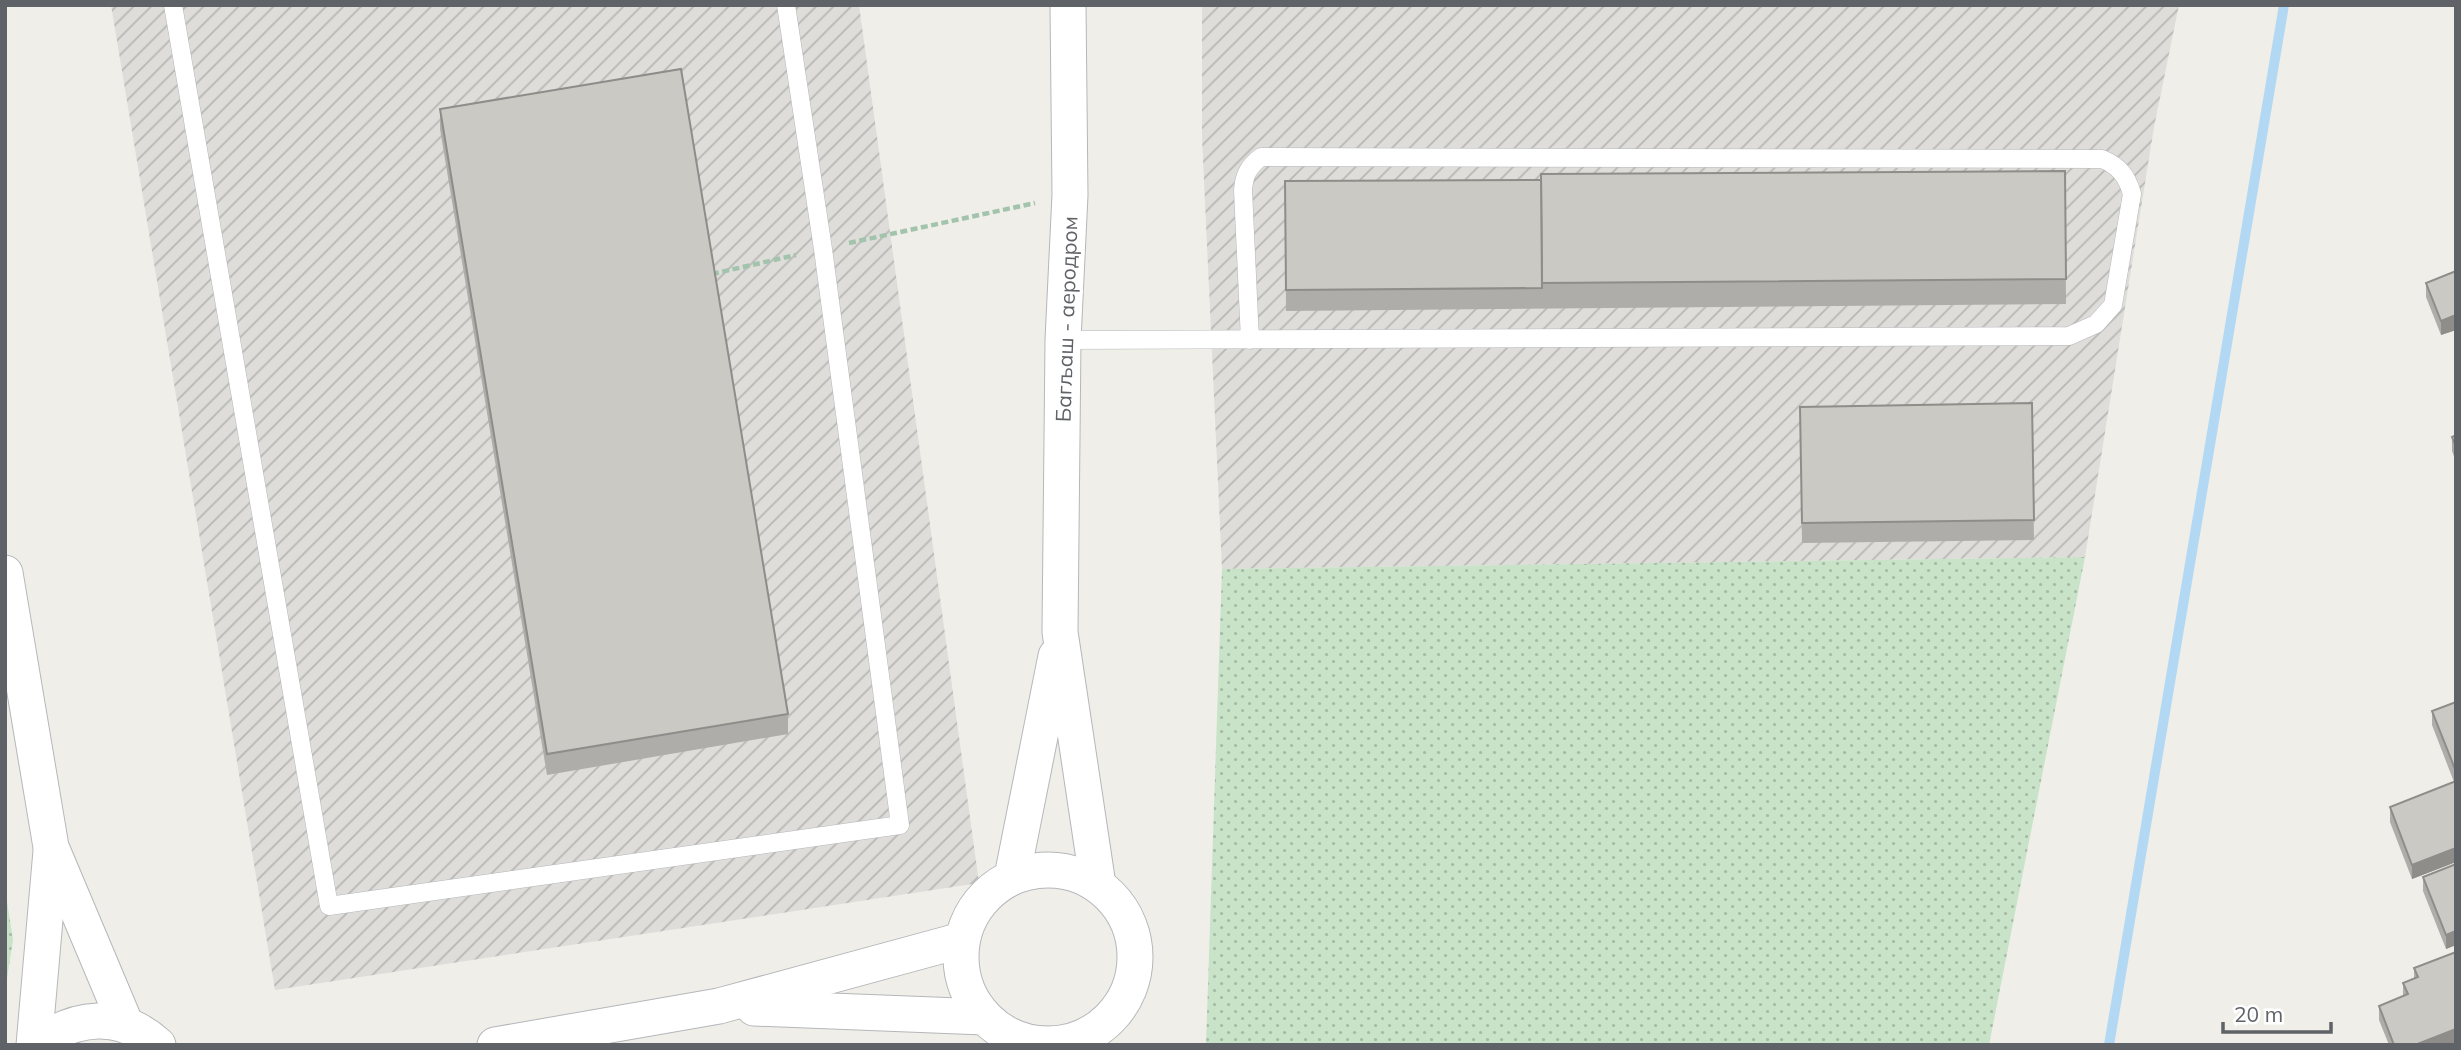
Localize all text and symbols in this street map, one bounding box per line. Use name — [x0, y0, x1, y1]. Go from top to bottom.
street label: Багљаш - аеродром — [1049, 216, 1083, 422]
scale bar — [2223, 990, 2332, 1034]
text: 20 m — [2234, 1001, 2283, 1027]

